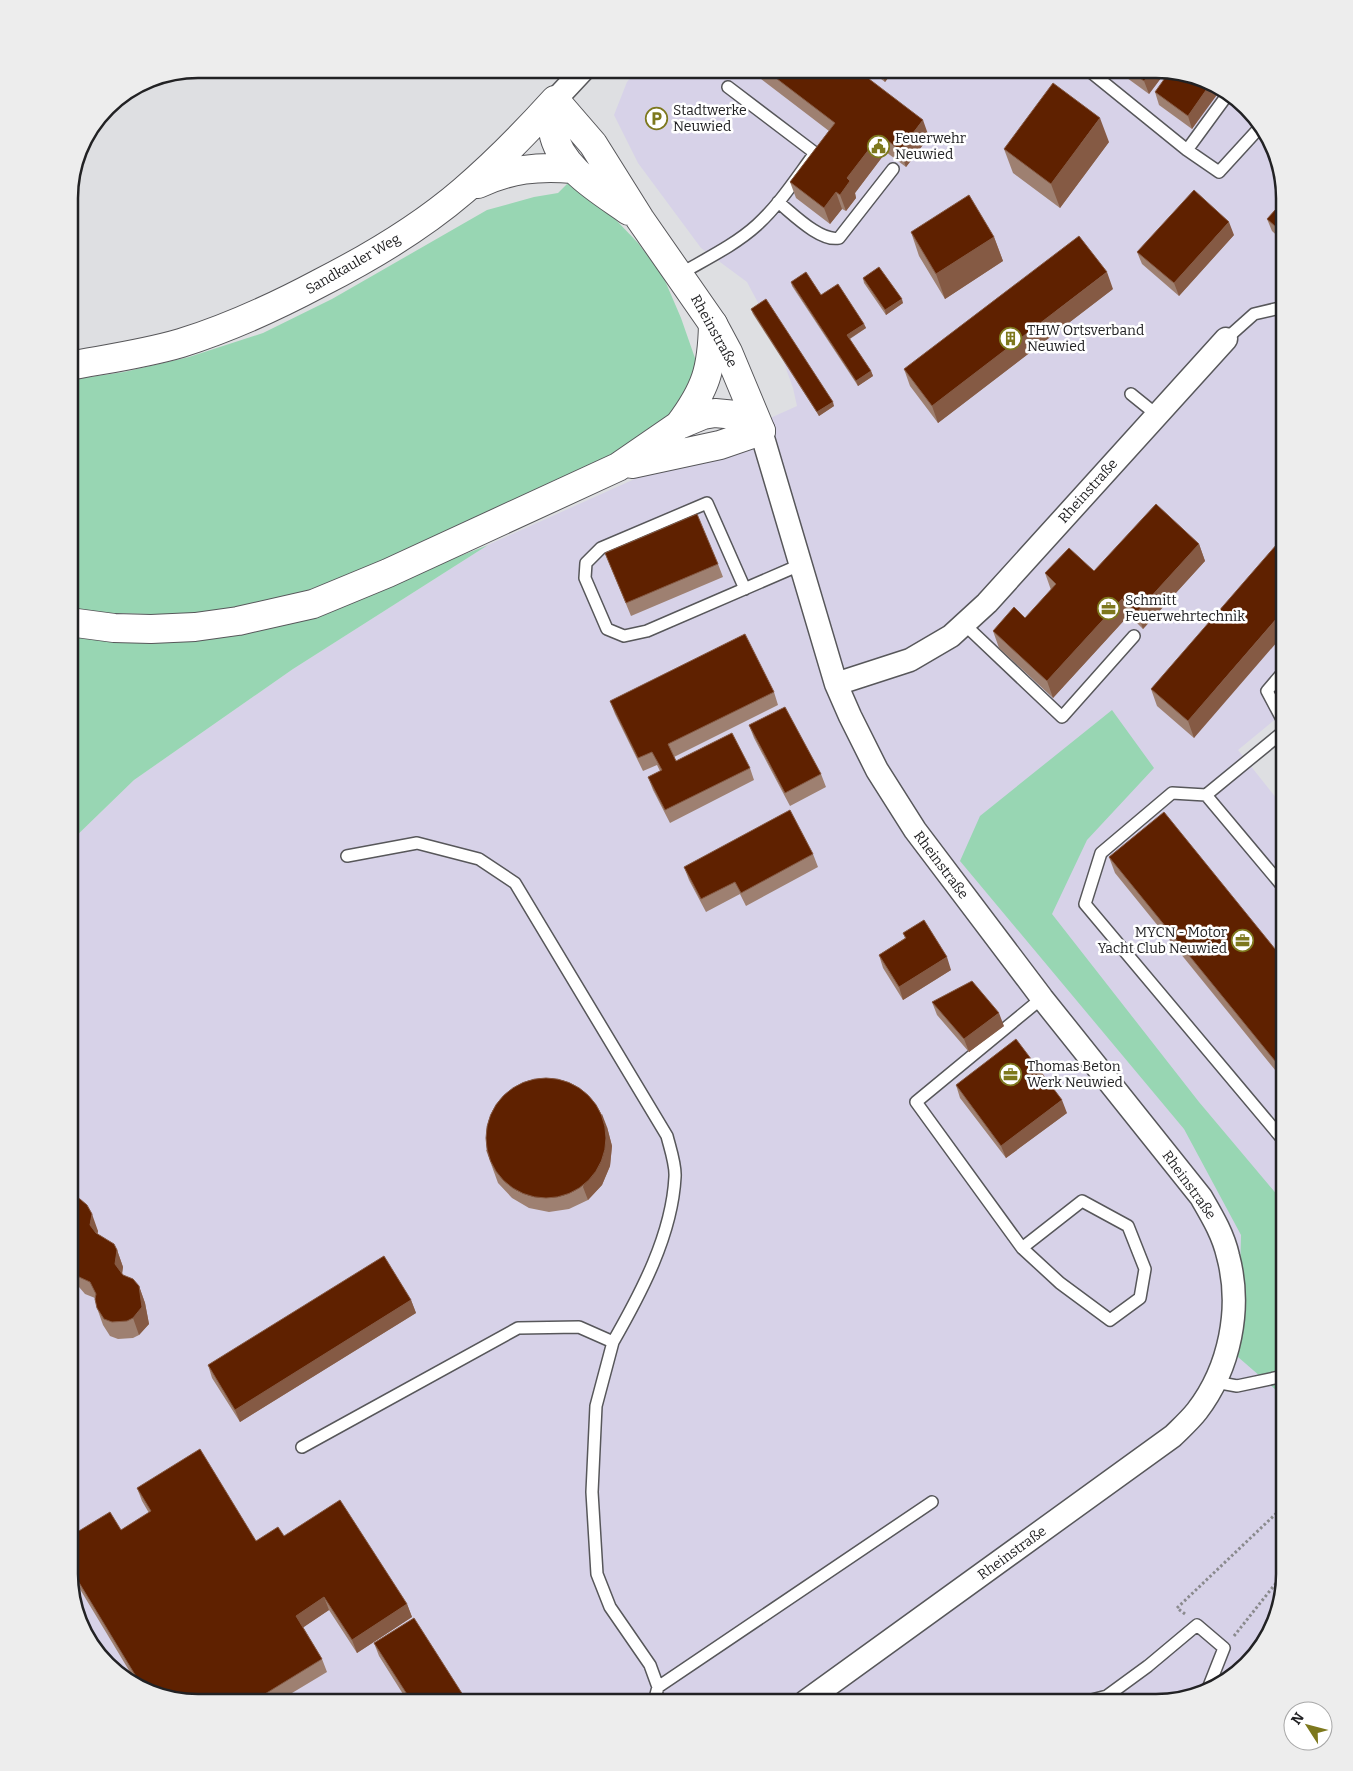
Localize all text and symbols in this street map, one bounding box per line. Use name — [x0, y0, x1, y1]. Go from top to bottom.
place label: Stadtwerke Neuwied — [673, 102, 747, 135]
parking icon: Stadtwerke Neuwied — [645, 106, 669, 130]
place label: Feuerwehr Neuwied — [895, 130, 966, 163]
public building icon: Feuerwehr Neuwied — [867, 134, 891, 158]
street label: Sandkauler Weg — [303, 230, 403, 298]
street label: Rheinstraße — [687, 292, 741, 370]
place label: THW Ortsverband Neuwied — [1027, 322, 1144, 355]
building icon: THW Ortsverband Neuwied — [999, 326, 1023, 350]
street label: Rheinstraße — [1055, 455, 1121, 527]
place label: Schmitt Feuerwehrtechnik — [1125, 592, 1245, 625]
office icon: Schmitt Feuerwehrtechnik — [1097, 596, 1121, 620]
street label: Rheinstraße — [910, 828, 972, 902]
place label: MYCN - Motor Yacht Club Neuwied — [1098, 924, 1227, 957]
office icon: MYCN - Motor Yacht Club Neuwied — [1231, 928, 1255, 952]
place label: Thomas Beton Werk Neuwied — [1027, 1058, 1123, 1091]
office icon: Thomas Beton Werk Neuwied — [999, 1062, 1023, 1086]
street label: Rheinstraße — [1158, 1147, 1220, 1223]
street label: Rheinstraße — [974, 1522, 1050, 1584]
north arrow — [1283, 1701, 1333, 1751]
text: N — [1288, 1709, 1308, 1728]

